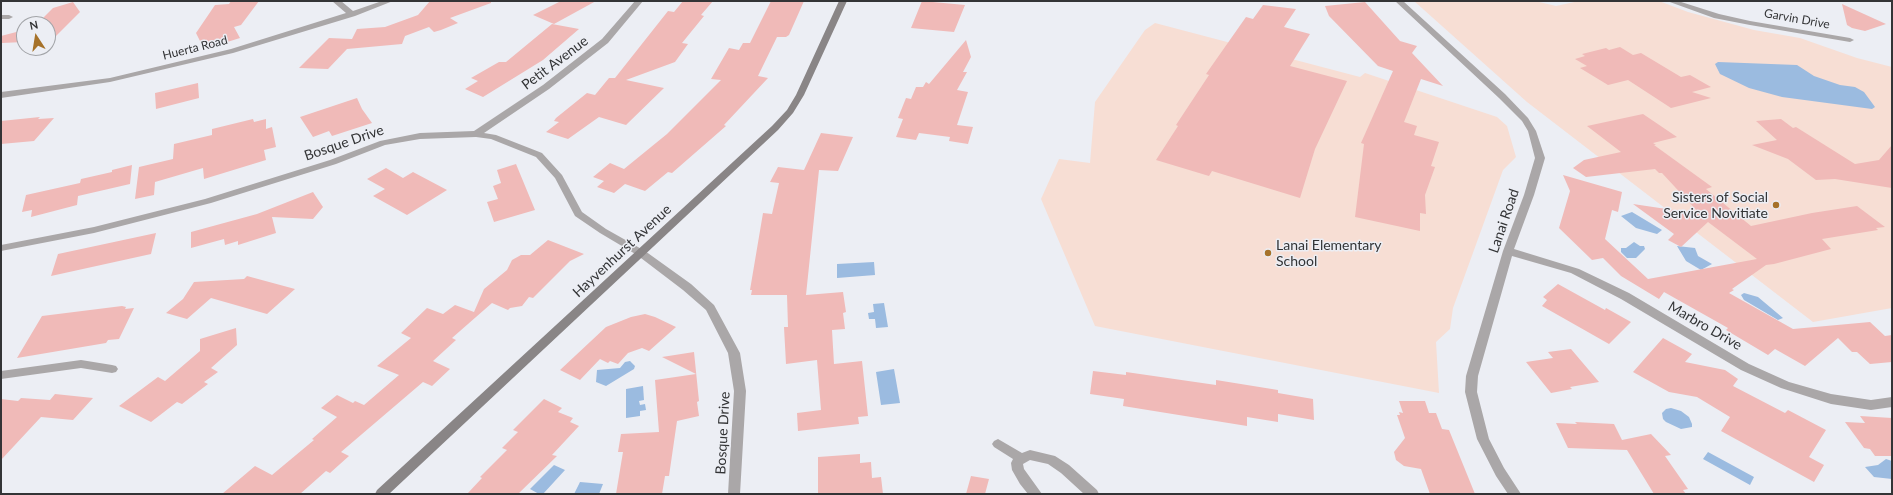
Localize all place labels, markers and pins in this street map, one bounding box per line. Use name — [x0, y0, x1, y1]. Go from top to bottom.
place label: Sisters of Social Service Novitiate — [1663, 189, 1768, 222]
marker: Sisters of Social Service Novitiate — [1771, 200, 1781, 210]
place label: Lanai Elementary School — [1276, 237, 1381, 270]
marker: Lanai Elementary School — [1263, 248, 1273, 258]

